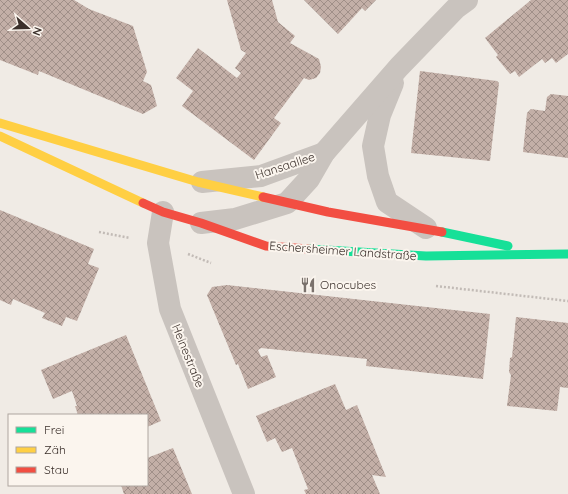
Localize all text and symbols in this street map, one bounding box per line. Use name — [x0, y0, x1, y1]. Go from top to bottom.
north arrow — [8, 8, 48, 48]
text: N — [29, 25, 45, 38]
street label: Hansaallee — [253, 149, 317, 182]
street label: Eschersheimer Landstraße — [269, 238, 417, 263]
restaurant icon: Onocubes — [299, 276, 317, 294]
place label: Onocubes — [320, 277, 376, 292]
street label: Heinestraße — [169, 322, 208, 390]
legend — [8, 414, 148, 486]
text: Frei — [44, 422, 64, 437]
text: Zäh — [44, 442, 66, 457]
text: Stau — [44, 462, 69, 477]

